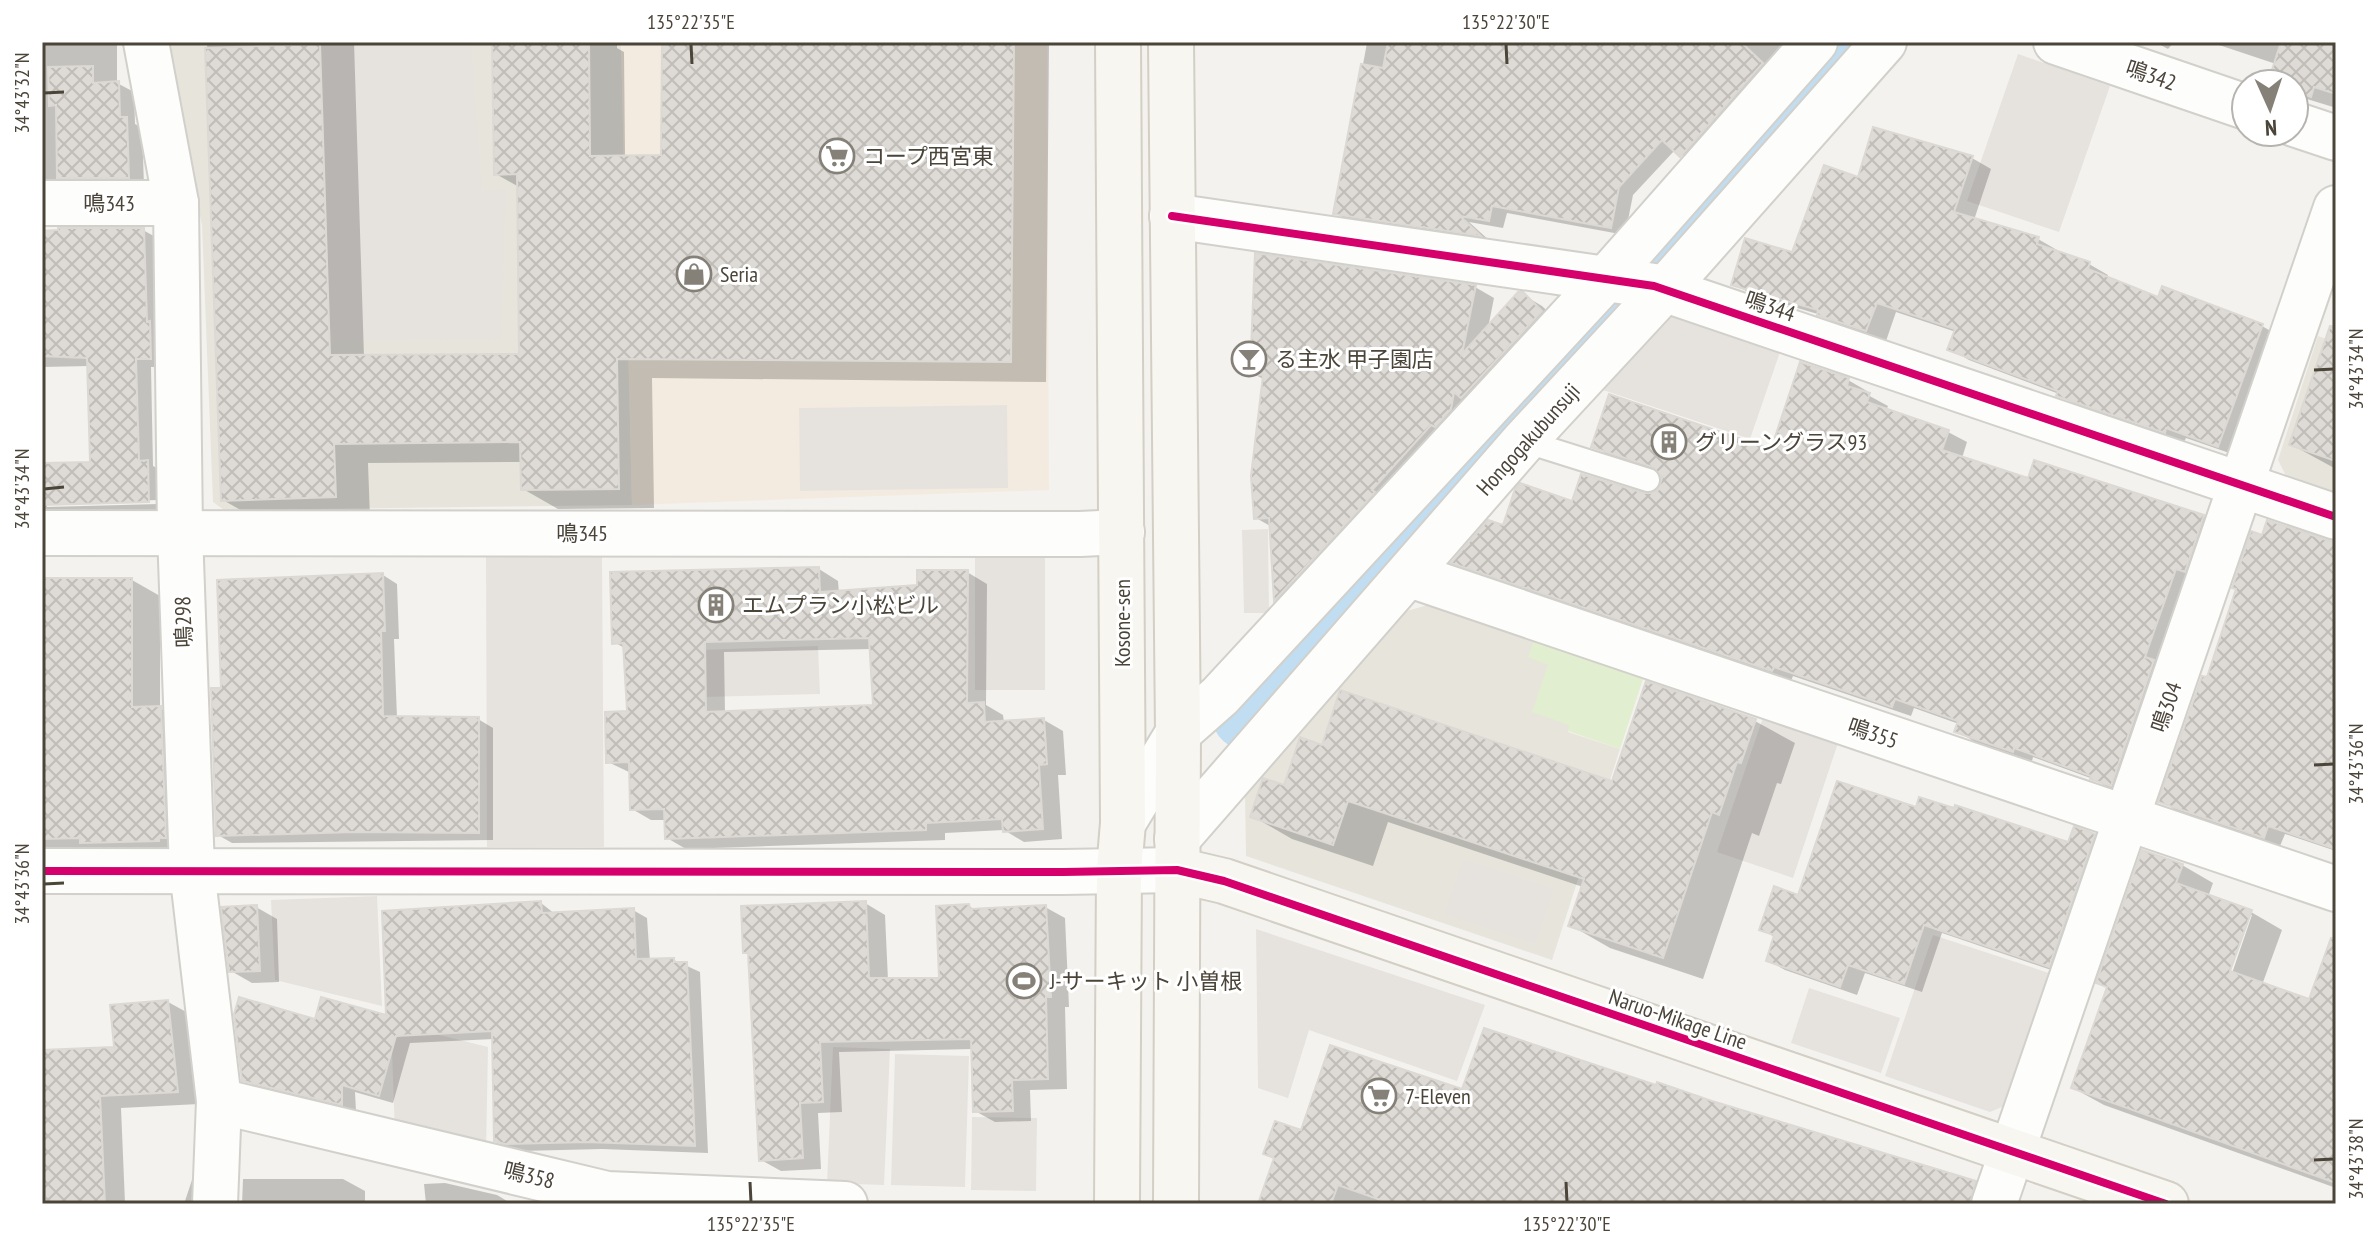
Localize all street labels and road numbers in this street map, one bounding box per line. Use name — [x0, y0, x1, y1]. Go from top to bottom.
street label: 鳴342 — [2122, 53, 2180, 97]
street label: 鳴343 — [83, 189, 135, 217]
street label: 鳴344 — [1741, 284, 1799, 328]
street label: Hongogakubunsuji — [1470, 377, 1586, 501]
street label: 鳴345 — [556, 519, 608, 547]
street label: Kosone-sen — [1108, 579, 1136, 667]
street label: 鳴298 — [168, 596, 198, 648]
street label: 鳴304 — [2144, 678, 2188, 736]
street label: 鳴355 — [1844, 711, 1902, 755]
street label: Naruo-Mikage Line — [1605, 982, 1751, 1056]
street label: 鳴358 — [501, 1155, 557, 1195]

